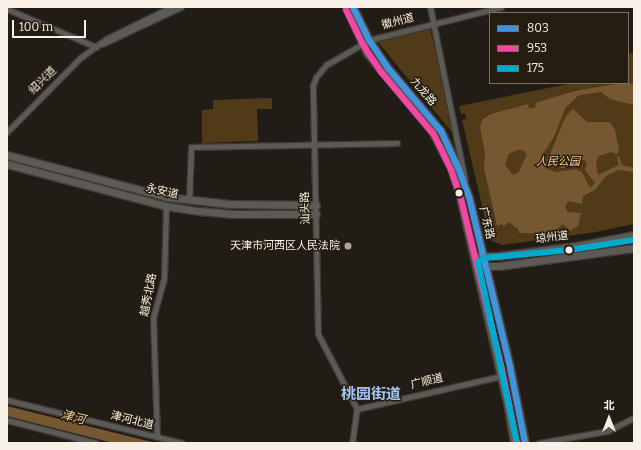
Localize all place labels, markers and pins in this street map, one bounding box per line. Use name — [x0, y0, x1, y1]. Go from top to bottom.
unlabelled marker — [454, 188, 464, 198]
place label: 天津市河西区人民法院 — [230, 239, 340, 253]
marker: 天津市河西区人民法院 — [343, 241, 353, 251]
unlabelled marker — [564, 245, 574, 255]

